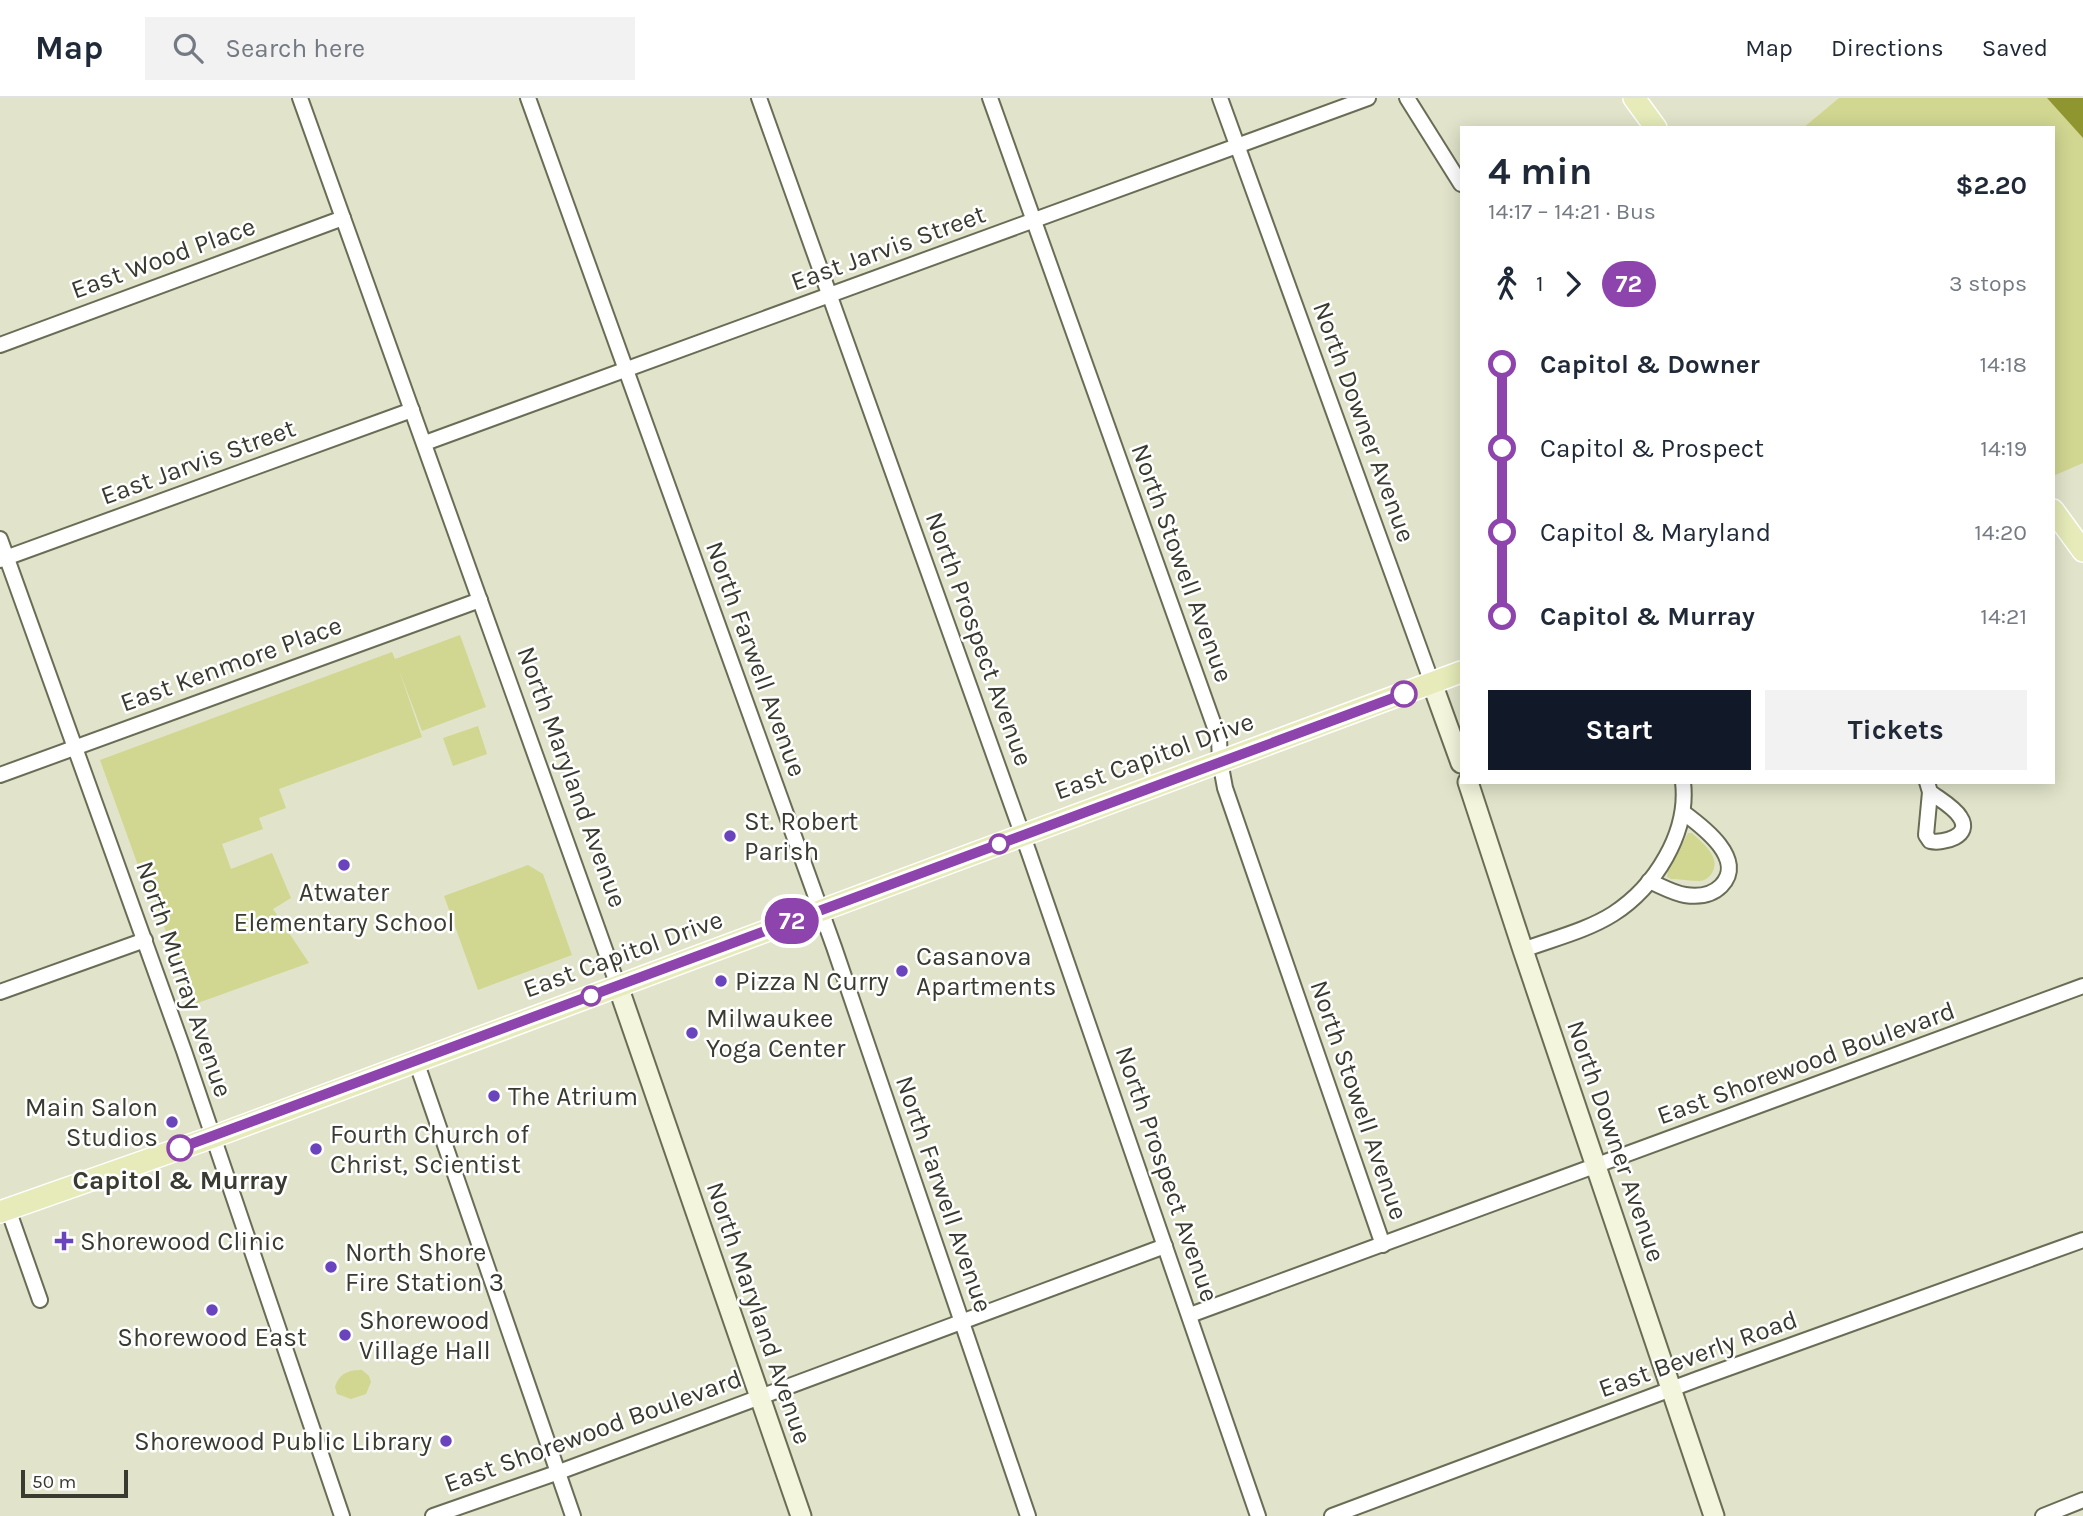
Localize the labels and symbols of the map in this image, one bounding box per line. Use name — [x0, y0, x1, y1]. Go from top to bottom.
street label: East Jarvis Street — [786, 198, 990, 298]
street label: East Wood Place — [67, 210, 259, 306]
street label: North Downer Avenue — [1306, 298, 1422, 546]
street label: East Jarvis Street — [96, 412, 300, 512]
street label: North Stowell Avenue — [1124, 440, 1240, 686]
street label: North Prospect Avenue — [919, 508, 1039, 770]
street label: North Farwell Avenue — [699, 537, 813, 781]
street label: East Kenmore Place — [116, 609, 346, 719]
street label: North Maryland Avenue — [510, 642, 634, 912]
unlabelled marker — [1391, 681, 1417, 707]
street label: East Capitol Drive — [1050, 706, 1258, 806]
place label: St. Robert Parish — [744, 806, 859, 867]
marker: St. Robert Parish — [722, 828, 738, 844]
unlabelled marker — [989, 834, 1009, 854]
street label: North Murray Avenue — [129, 857, 239, 1101]
marker: Atwater Elementary School — [336, 857, 352, 873]
place label: Atwater Elementary School — [234, 877, 454, 938]
line badge: 72 — [760, 898, 824, 944]
street label: East Capitol Drive — [519, 904, 727, 1004]
place label: Casanova Apartments — [916, 941, 1056, 1002]
marker: Casanova Apartments — [894, 963, 910, 979]
place label: Pizza N Curry — [735, 966, 889, 997]
marker: Pizza N Curry — [713, 973, 729, 989]
street label: North Stowell Avenue — [1303, 976, 1415, 1224]
unlabelled marker — [581, 986, 601, 1006]
street label: East Shorewood Boulevard — [1653, 995, 1959, 1131]
place label: Milwaukee Yoga Center — [706, 1003, 846, 1064]
street label: North Downer Avenue — [1560, 1016, 1672, 1266]
marker: Milwaukee Yoga Center — [684, 1025, 700, 1041]
street label: North Prospect Avenue — [1109, 1042, 1225, 1306]
street label: North Farwell Avenue — [889, 1072, 999, 1316]
place label: The Atrium — [508, 1081, 638, 1112]
marker: The Atrium — [486, 1088, 502, 1104]
place label: Main Salon Studios — [25, 1092, 158, 1153]
marker: Main Salon Studios — [164, 1114, 180, 1130]
place label: Fourth Church of Christ, Scientist — [330, 1119, 530, 1180]
marker: Capitol & Murray — [167, 1135, 193, 1161]
marker: Fourth Church of Christ, Scientist — [308, 1141, 324, 1157]
place label: Capitol & Murray — [73, 1165, 287, 1196]
street label: North Maryland Avenue — [700, 1178, 818, 1448]
place label: Shorewood Clinic — [80, 1226, 285, 1257]
marker: Shorewood Clinic — [54, 1231, 74, 1251]
place label: North Shore Fire Station 3 — [345, 1237, 504, 1298]
marker: North Shore Fire Station 3 — [323, 1259, 339, 1275]
marker: Shorewood East — [204, 1302, 220, 1318]
street label: East Beverly Road — [1594, 1304, 1802, 1404]
place label: Shorewood Village Hall — [359, 1305, 491, 1366]
place label: Shorewood East — [117, 1322, 307, 1353]
marker: Shorewood Village Hall — [337, 1327, 353, 1343]
street label: East Shorewood Boulevard — [440, 1363, 746, 1499]
place label: Shorewood Public Library — [134, 1426, 432, 1457]
marker: Shorewood Public Library — [438, 1433, 454, 1449]
scale bar — [21, 1467, 128, 1499]

